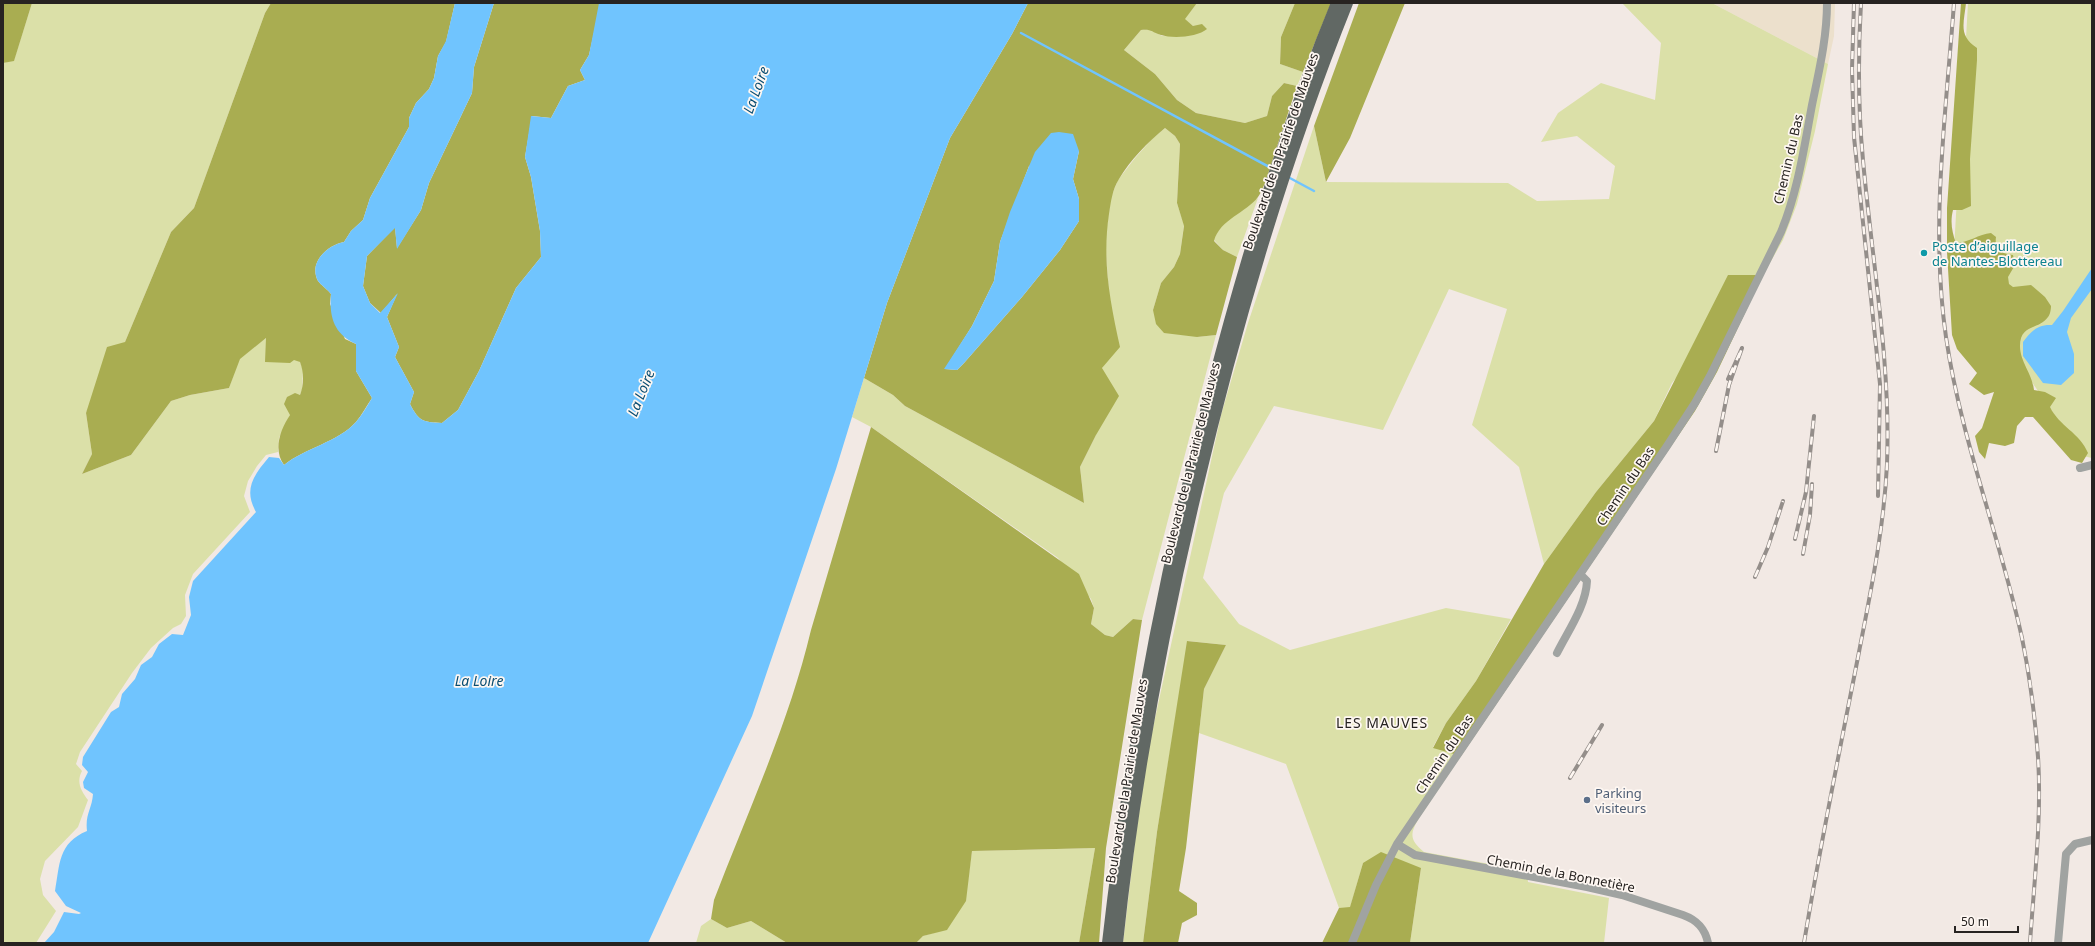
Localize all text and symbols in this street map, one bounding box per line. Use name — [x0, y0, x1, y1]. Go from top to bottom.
street label: Boulevard de la Prairie de Mauves — [1238, 50, 1322, 252]
water label: La Loire — [738, 64, 773, 116]
street label: Chemin du Bas — [1769, 112, 1807, 206]
place label: Poste d’aiguillage de Nantes-Blottereau — [1932, 237, 2063, 270]
marker: Poste d’aiguillage de Nantes-Blottereau — [1919, 248, 1929, 258]
street label: Boulevard de la Prairie de Mauves — [1156, 360, 1224, 566]
water label: La Loire — [623, 367, 658, 419]
street label: Chemin du Bas — [1592, 443, 1658, 529]
water label: La Loire — [455, 671, 503, 690]
street label: Boulevard de la Prairie de Mauves — [1101, 677, 1151, 885]
street label: Chemin du Bas — [1411, 711, 1477, 797]
district label: LES MAUVES — [1336, 713, 1428, 732]
place label: Parking visiteurs — [1595, 784, 1646, 817]
marker: Parking visiteurs — [1582, 795, 1592, 805]
street label: Chemin de la Bonnetière — [1485, 850, 1637, 896]
scale bar — [1955, 908, 2018, 934]
text: 50 m — [1961, 913, 1989, 930]

